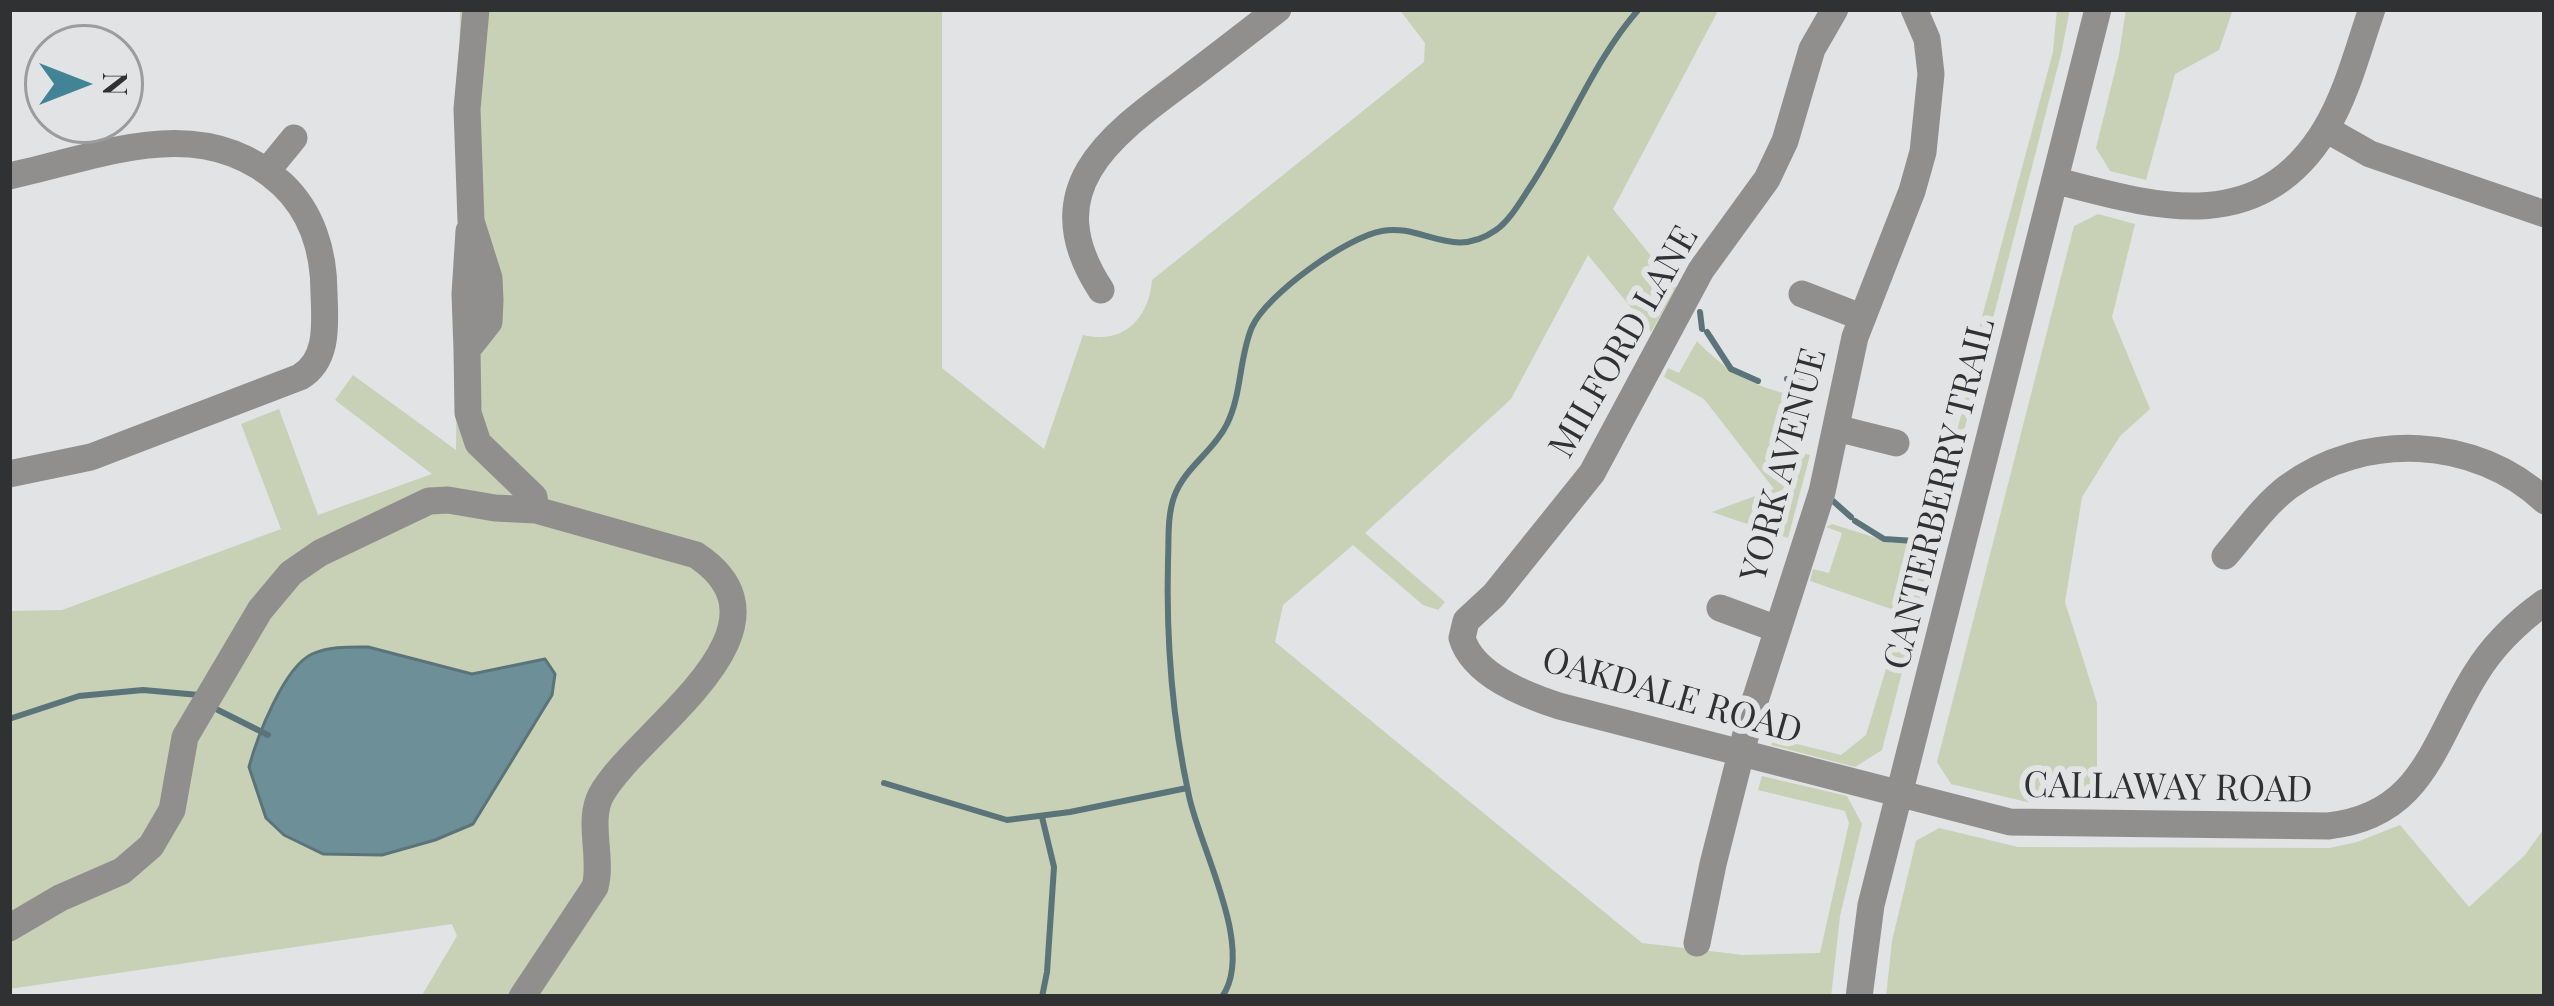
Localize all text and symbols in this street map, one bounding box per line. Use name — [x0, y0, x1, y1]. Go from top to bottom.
north arrow — [24, 24, 144, 144]
text: N — [95, 72, 139, 96]
street label: MILFORD LANE — [1540, 219, 1708, 465]
street label: CANTERBERRY TRAIL — [1875, 314, 2005, 674]
street label: YORK AVENUE — [1732, 343, 1836, 587]
street label: OAKDALE ROAD — [1537, 638, 1807, 754]
street label: CALLAWAY ROAD — [2023, 764, 2313, 812]

